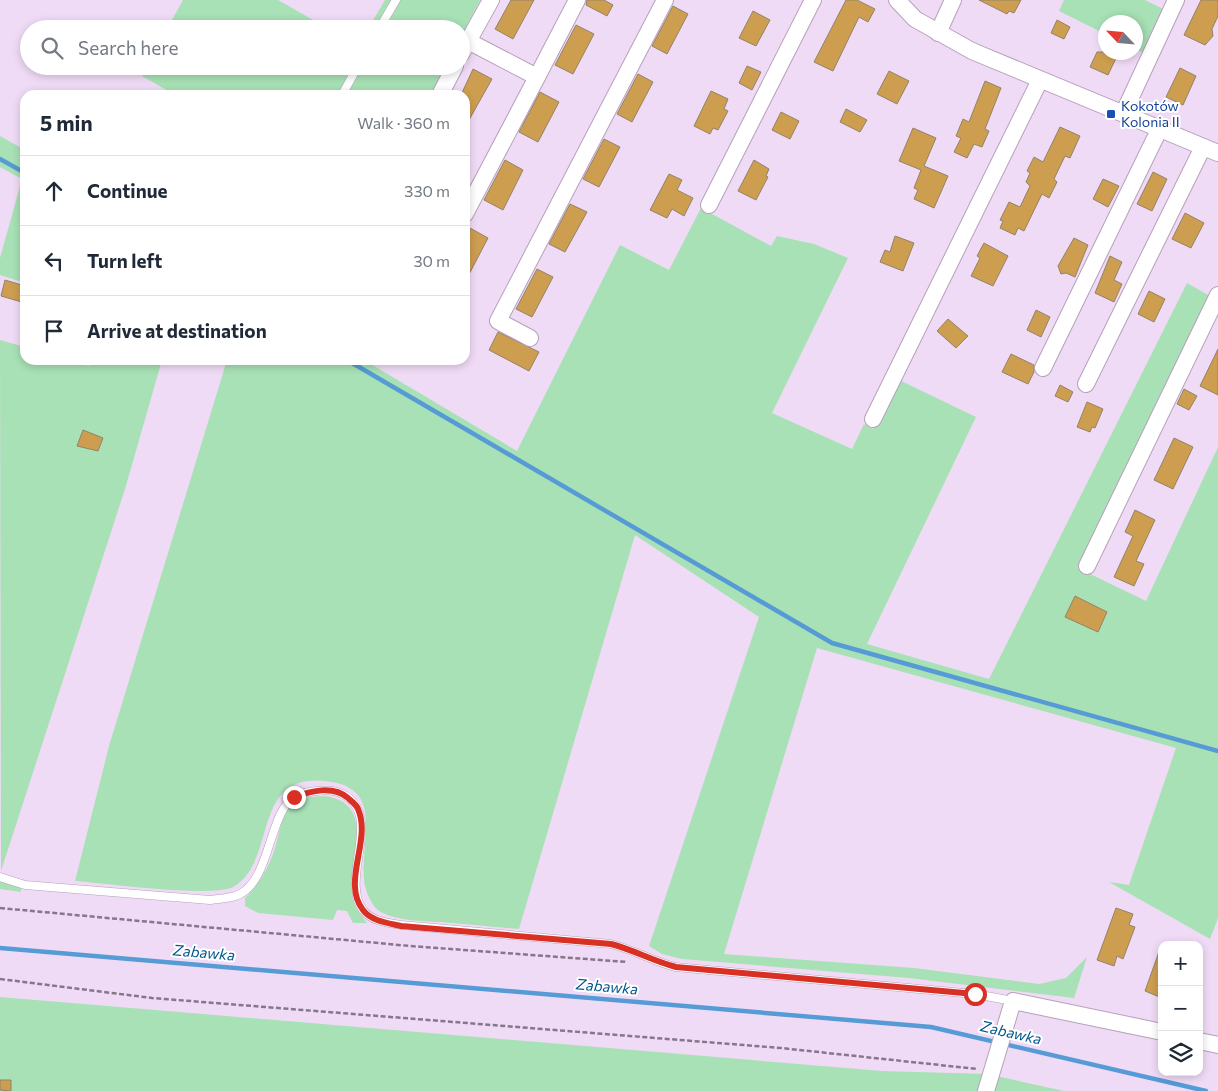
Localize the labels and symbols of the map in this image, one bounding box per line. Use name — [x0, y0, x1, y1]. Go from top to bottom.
north arrow — [1098, 15, 1143, 60]
place label: Kokotów Kolonia II — [1121, 97, 1180, 130]
marker: Kokotów Kolonia II — [1105, 108, 1117, 120]
route end — [283, 786, 306, 809]
water label: Zabawka — [171, 940, 236, 964]
water label: Zabawka — [574, 974, 639, 998]
route start — [964, 983, 987, 1006]
water label: Zabawka — [978, 1016, 1044, 1048]

